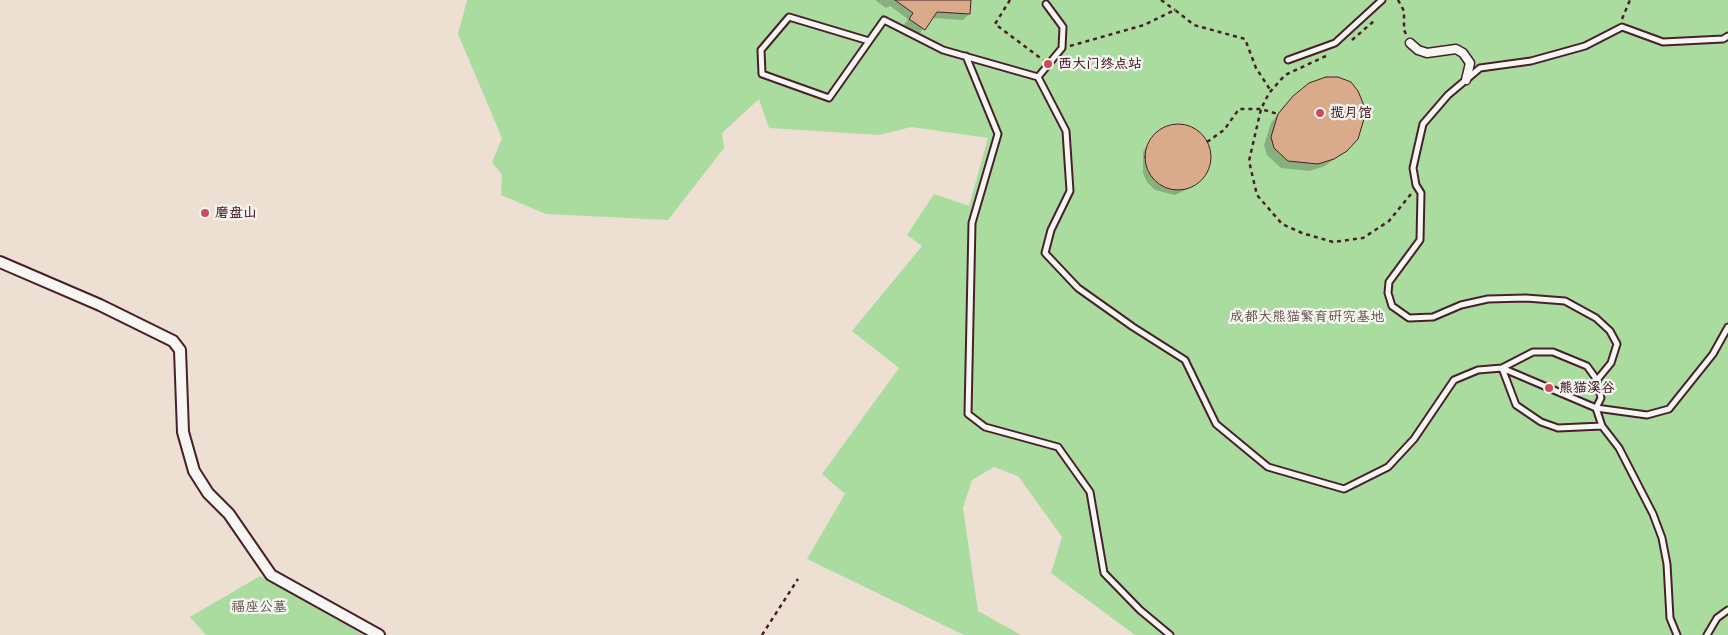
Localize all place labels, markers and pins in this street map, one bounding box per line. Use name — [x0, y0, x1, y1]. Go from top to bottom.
place label: 西大门终点站 — [1058, 56, 1142, 72]
marker: 西大门终点站 — [1042, 58, 1054, 70]
place label: 揽月馆 — [1330, 105, 1372, 121]
marker: 揽月馆 — [1314, 107, 1326, 119]
place label: 磨盘山 — [215, 205, 257, 221]
marker: 磨盘山 — [199, 207, 211, 219]
place label: 熊猫溪谷 — [1559, 380, 1615, 396]
marker: 熊猫溪谷 — [1543, 382, 1555, 394]

